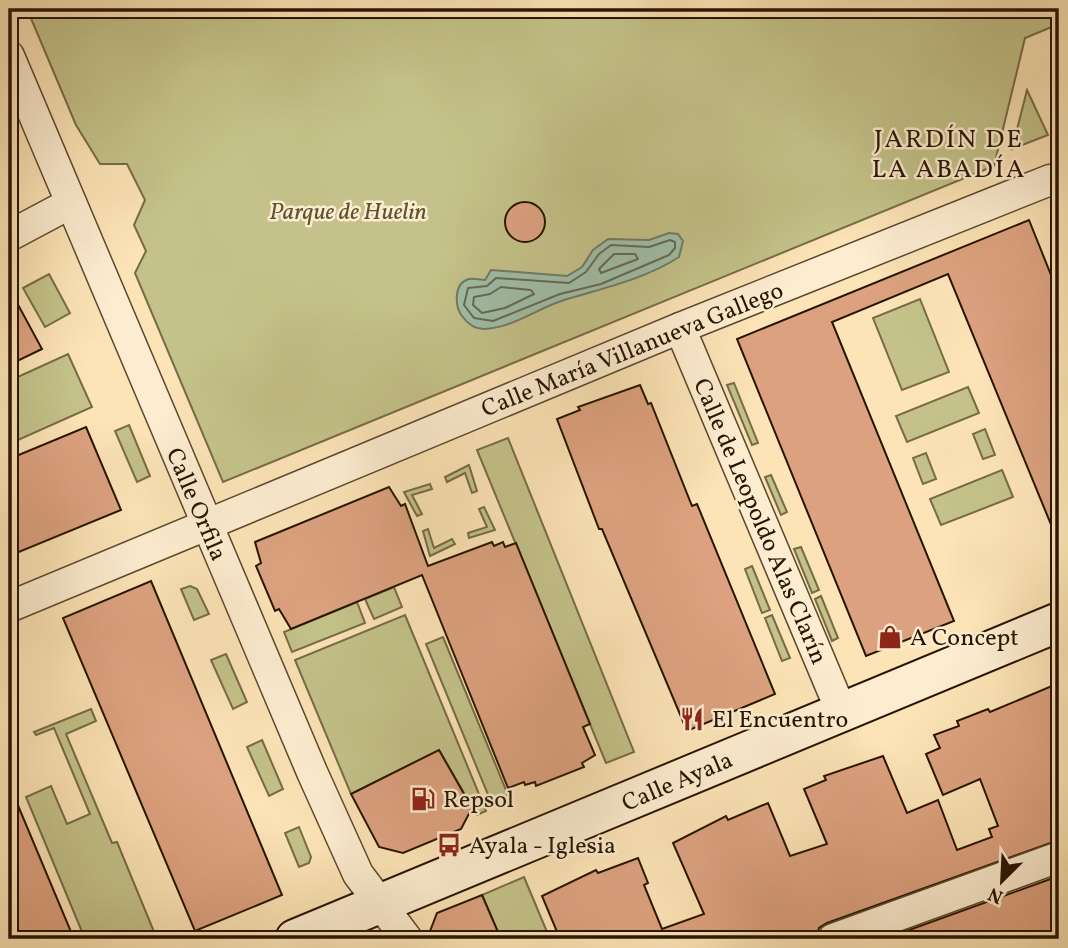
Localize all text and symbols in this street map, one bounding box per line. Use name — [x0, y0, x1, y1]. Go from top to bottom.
district label: JARDÍN DE LA ABADÍA — [872, 122, 1026, 188]
park label: Parque de Huelin — [269, 196, 427, 230]
street label: Calle María Villanueva Gallego — [477, 275, 789, 427]
street label: Calle de Leopoldo Alas Clarín — [683, 374, 835, 670]
street label: Calle Orfila — [156, 443, 234, 567]
place label: A Concept — [910, 622, 1019, 656]
shop icon: A Concept — [876, 623, 904, 651]
place label: El Encuentro — [712, 704, 848, 738]
restaurant icon: El Encuentro — [678, 705, 706, 733]
street label: Calle Ayala — [617, 744, 739, 821]
place label: Repsol — [443, 784, 514, 818]
fuel station icon: Repsol — [409, 785, 437, 813]
place label: Ayala - Iglesia — [469, 830, 616, 864]
bus stop icon: Ayala - Iglesia — [435, 831, 463, 859]
north arrow — [967, 846, 1036, 916]
text: N — [984, 880, 1007, 909]

